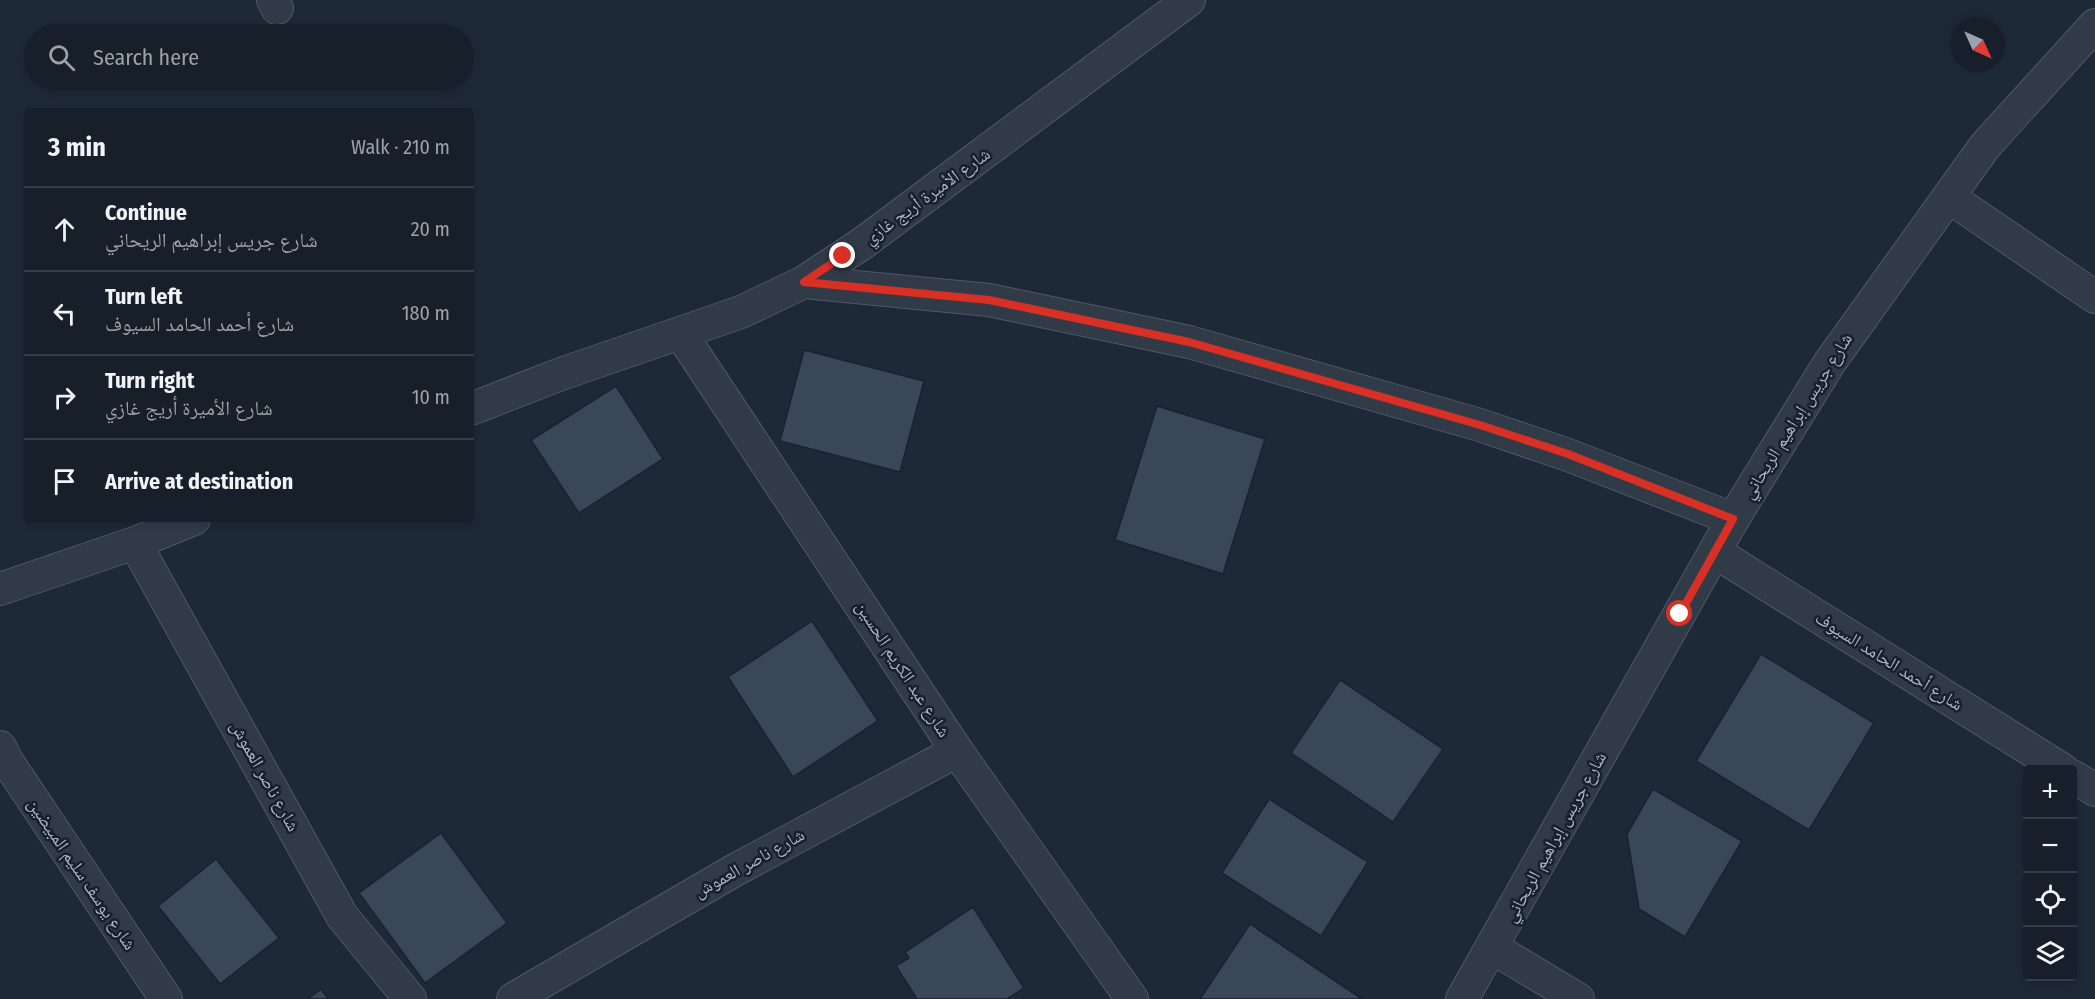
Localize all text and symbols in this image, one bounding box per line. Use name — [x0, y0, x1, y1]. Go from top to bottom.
north arrow — [1951, 18, 2005, 72]
search box — [24, 24, 474, 90]
icon: search — [45, 41, 78, 74]
text: Search here — [93, 44, 199, 71]
text: 3 min — [48, 132, 106, 163]
text: Walk · 210 m — [351, 135, 450, 159]
street label: شارع الأميرة أريج غازي — [859, 143, 997, 252]
text: Continue — [105, 199, 187, 226]
icon: ahead — [48, 213, 81, 246]
text: 20 m — [411, 217, 450, 241]
text: شارع جريس إبراهيم الريحاني — [105, 228, 318, 252]
route end — [829, 242, 855, 268]
text: Turn left — [105, 283, 183, 310]
icon: left — [48, 297, 81, 330]
text: 180 m — [402, 301, 450, 325]
text: شارع أحمد الحامد السيوف — [105, 312, 294, 336]
street label: شارع جريس إبراهيم الريحاني — [1737, 329, 1860, 505]
text: Turn right — [105, 367, 194, 394]
icon: right — [48, 381, 81, 414]
text: 10 m — [412, 385, 450, 409]
text: شارع الأميرة أريج غازي — [105, 396, 273, 420]
icon: arrive — [48, 465, 81, 498]
text: Arrive at destination — [105, 468, 293, 495]
street label: شارع عبد الكريم الحسين — [850, 597, 955, 742]
route start — [1666, 600, 1692, 626]
street label: شارع أحمد الحامد السيوف — [1811, 607, 1967, 715]
street label: شارع ناصر العموش — [226, 717, 304, 835]
street label: شارع جريس إبراهيم الريحاني — [1499, 748, 1614, 928]
map controls — [2023, 765, 2077, 981]
button: + — [2023, 765, 2077, 819]
street label: شارع يوسف سليم المبيضين — [22, 794, 141, 955]
button: − — [2023, 819, 2077, 873]
street label: شارع ناصر العموش — [690, 824, 808, 902]
button: locate — [2023, 873, 2077, 927]
button: layers — [2023, 927, 2077, 981]

